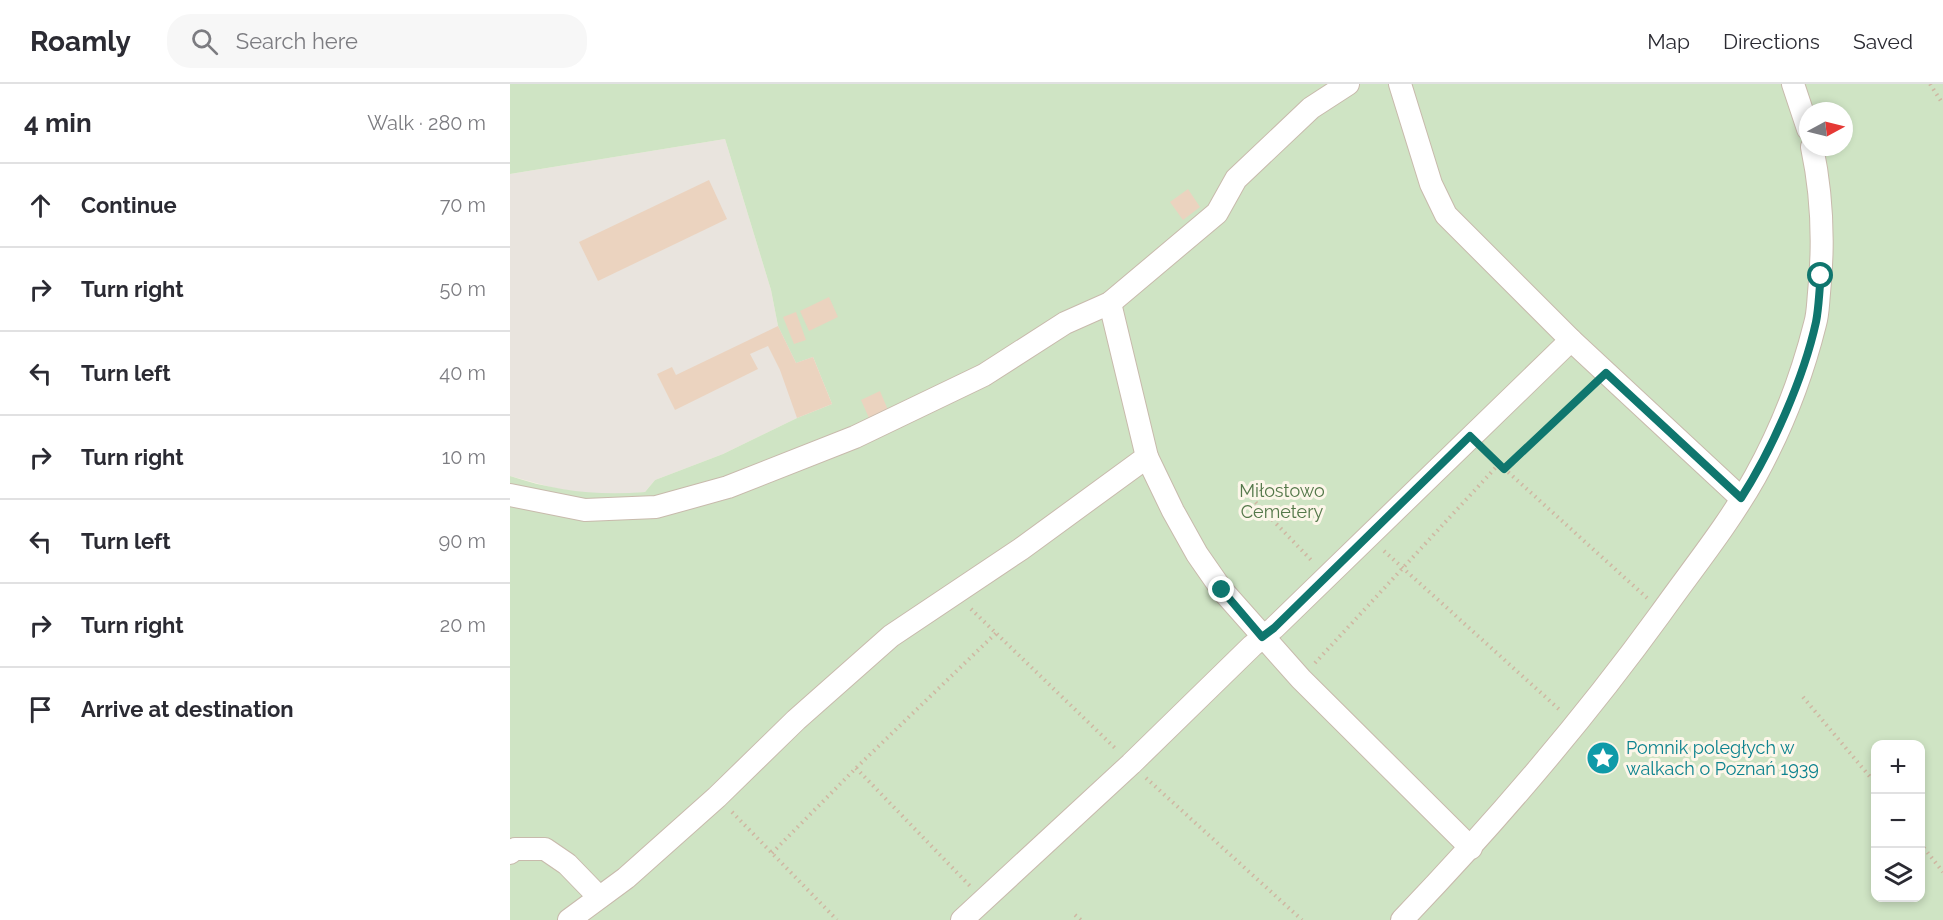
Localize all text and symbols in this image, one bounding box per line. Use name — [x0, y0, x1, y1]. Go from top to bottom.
search box — [167, 14, 587, 68]
text: Roamly — [30, 25, 131, 58]
icon: search — [188, 25, 221, 58]
text: Search here — [236, 28, 358, 54]
text: Map — [1647, 29, 1690, 54]
text: Directions — [1723, 29, 1820, 54]
text: Saved — [1853, 29, 1913, 54]
north arrow — [1799, 102, 1853, 156]
text: 4 min — [24, 108, 92, 138]
text: Walk · 280 m — [367, 111, 486, 135]
icon: ahead — [24, 189, 57, 222]
text: Continue — [81, 192, 177, 218]
text: 70 m — [440, 193, 486, 217]
route start — [1807, 262, 1833, 288]
icon: right — [24, 273, 57, 306]
text: Turn right — [81, 276, 184, 302]
text: 50 m — [439, 277, 486, 301]
icon: left — [24, 357, 57, 390]
text: Turn left — [81, 360, 171, 386]
text: 40 m — [439, 361, 486, 385]
icon: right — [24, 441, 57, 474]
text: Turn right — [81, 444, 184, 470]
text: 10 m — [442, 445, 486, 469]
park label: Miłostowo Cemetery — [1239, 480, 1325, 522]
icon: left — [24, 525, 57, 558]
text: Turn left — [81, 528, 171, 554]
text: 90 m — [439, 529, 486, 553]
route end — [1208, 576, 1234, 602]
icon: right — [24, 609, 57, 642]
text: Turn right — [81, 612, 184, 638]
text: 20 m — [440, 613, 486, 637]
icon: arrive — [24, 693, 57, 726]
text: Arrive at destination — [81, 696, 294, 722]
place label: Pomnik poległych w walkach o Poznań 1939 — [1626, 737, 1819, 779]
place icon: Pomnik poległych w walkach o Poznań 1939 — [1585, 740, 1621, 776]
map controls — [1871, 740, 1925, 902]
button: + — [1871, 740, 1925, 794]
button: − — [1871, 794, 1925, 848]
button: layers — [1871, 848, 1925, 902]

